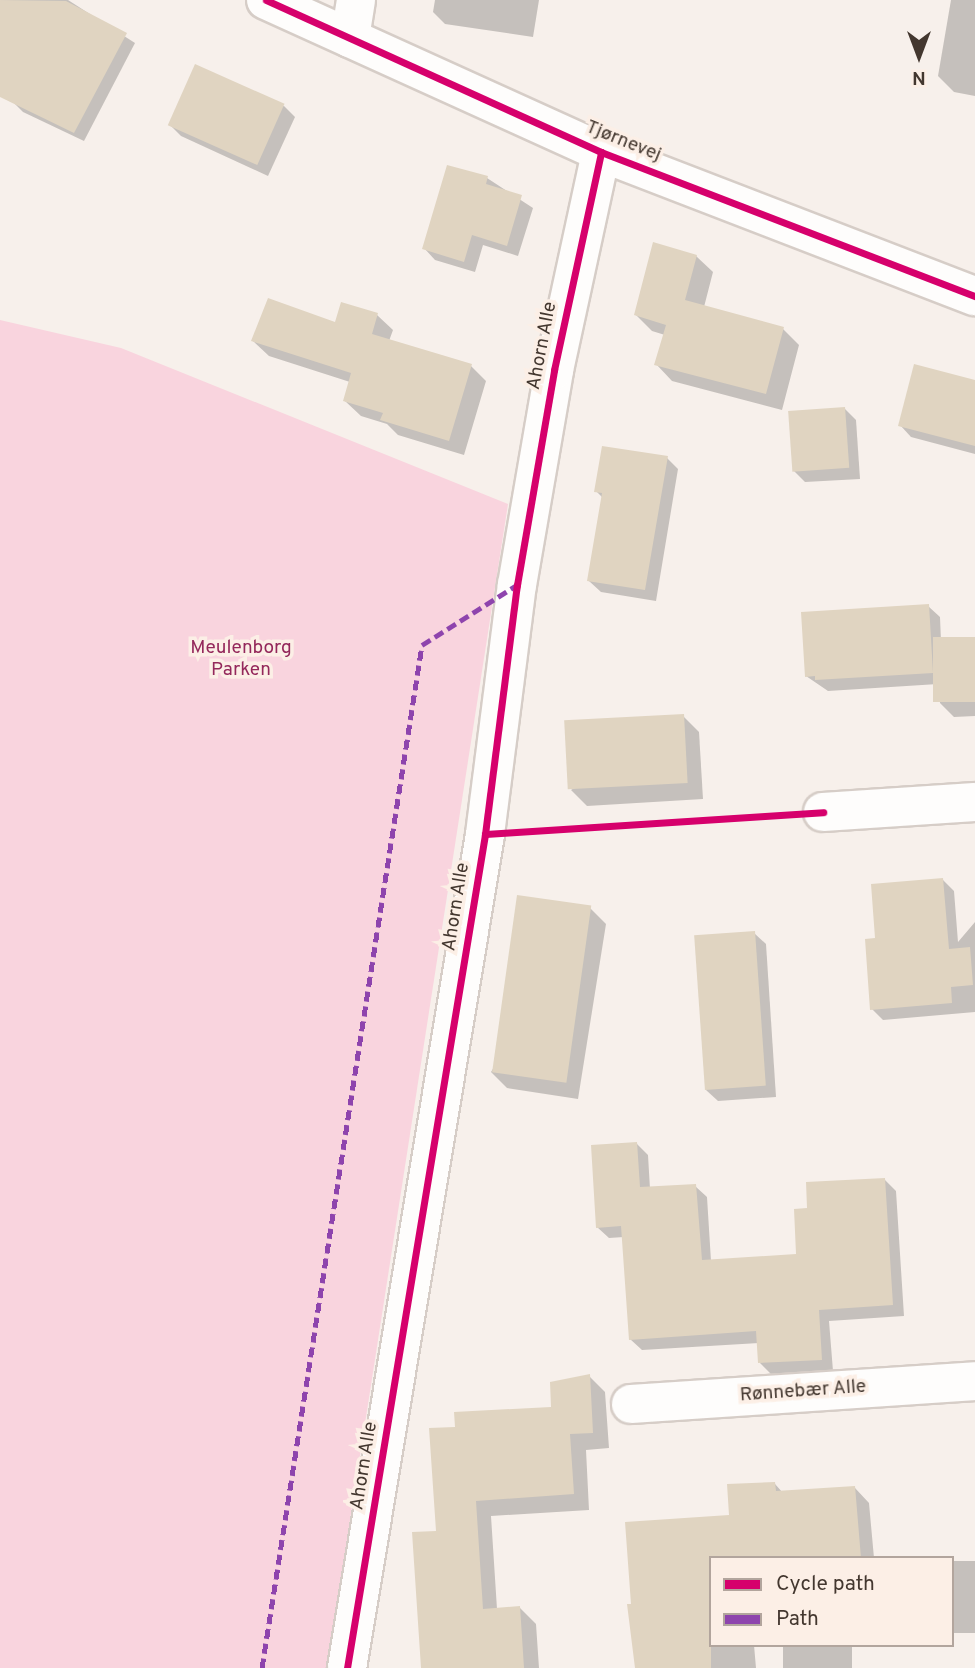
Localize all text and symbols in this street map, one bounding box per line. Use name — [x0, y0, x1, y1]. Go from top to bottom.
north arrow — [884, 21, 954, 91]
text: N — [912, 65, 926, 89]
street label: Tjørnevej — [582, 117, 664, 167]
street label: Ahorn Alle — [523, 300, 563, 392]
park label: Meulenborg Parken — [190, 638, 292, 682]
street label: Ahorn Alle — [439, 861, 475, 953]
street label: Rønnebær Alle — [739, 1376, 867, 1408]
street label: Ahorn Alle — [347, 1420, 383, 1512]
legend — [709, 1556, 954, 1647]
text: Cycle path — [776, 1571, 875, 1598]
text: Path — [776, 1606, 819, 1633]

